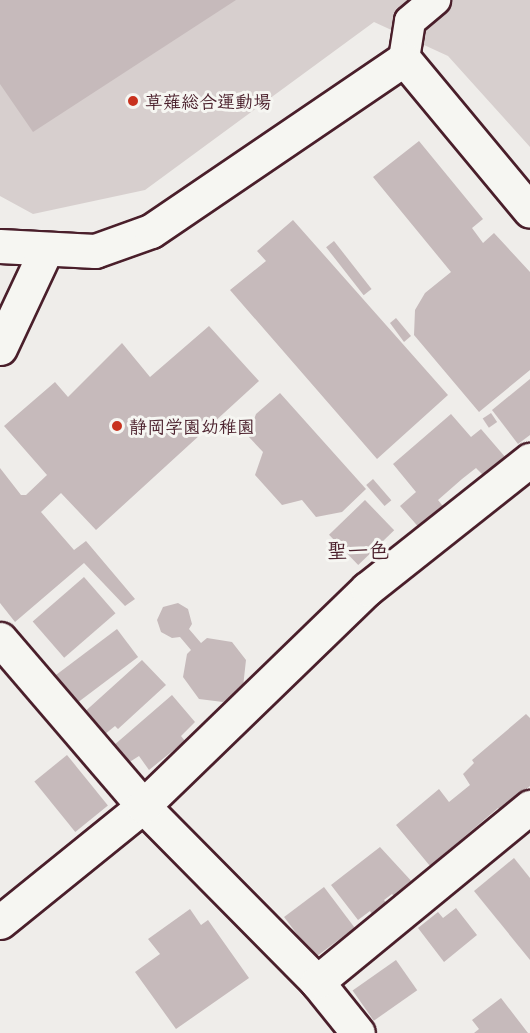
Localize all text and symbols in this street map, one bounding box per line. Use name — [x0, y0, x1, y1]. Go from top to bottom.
place label: 草薙総合運動場 — [145, 90, 271, 112]
marker: 草薙総合運動場 — [126, 94, 140, 108]
place label: 静岡学園幼稚園 — [129, 415, 255, 437]
marker: 静岡学園幼稚園 — [110, 419, 124, 433]
district label: 聖一色 — [327, 536, 389, 562]

